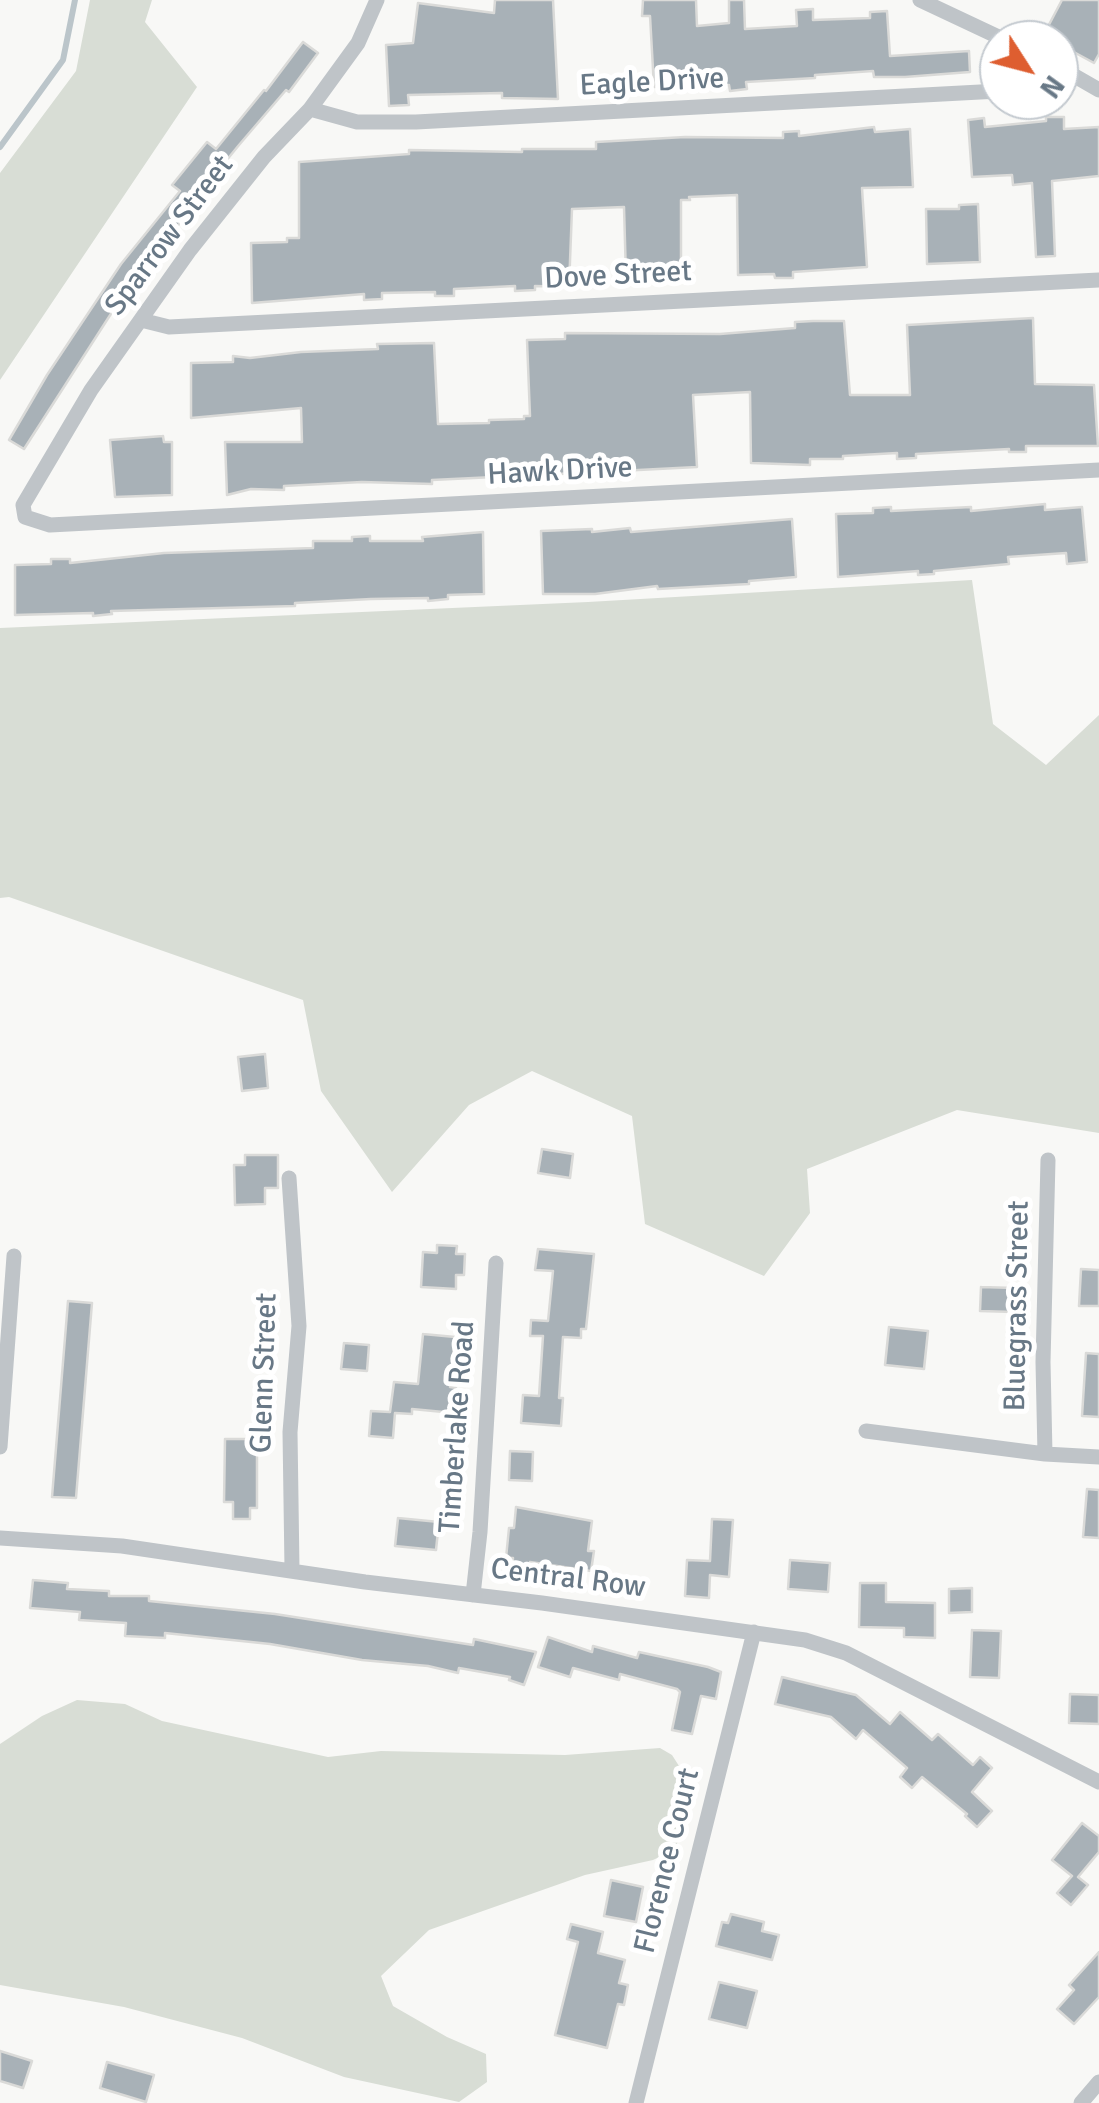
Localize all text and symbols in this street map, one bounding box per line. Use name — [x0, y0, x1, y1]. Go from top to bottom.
north arrow — [979, 20, 1079, 120]
street label: Eagle Drive — [579, 61, 725, 105]
text: N — [1032, 69, 1071, 104]
street label: Sparrow Street — [98, 149, 242, 323]
street label: Dove Street — [543, 254, 693, 298]
street label: Hawk Drive — [486, 450, 634, 494]
street label: Bluegrass Street — [998, 1200, 1038, 1412]
street label: Glenn Street — [244, 1292, 286, 1454]
street label: Timberlake Road — [433, 1319, 483, 1535]
street label: Central Row — [488, 1552, 648, 1606]
street label: Florence Court — [628, 1765, 708, 1957]

